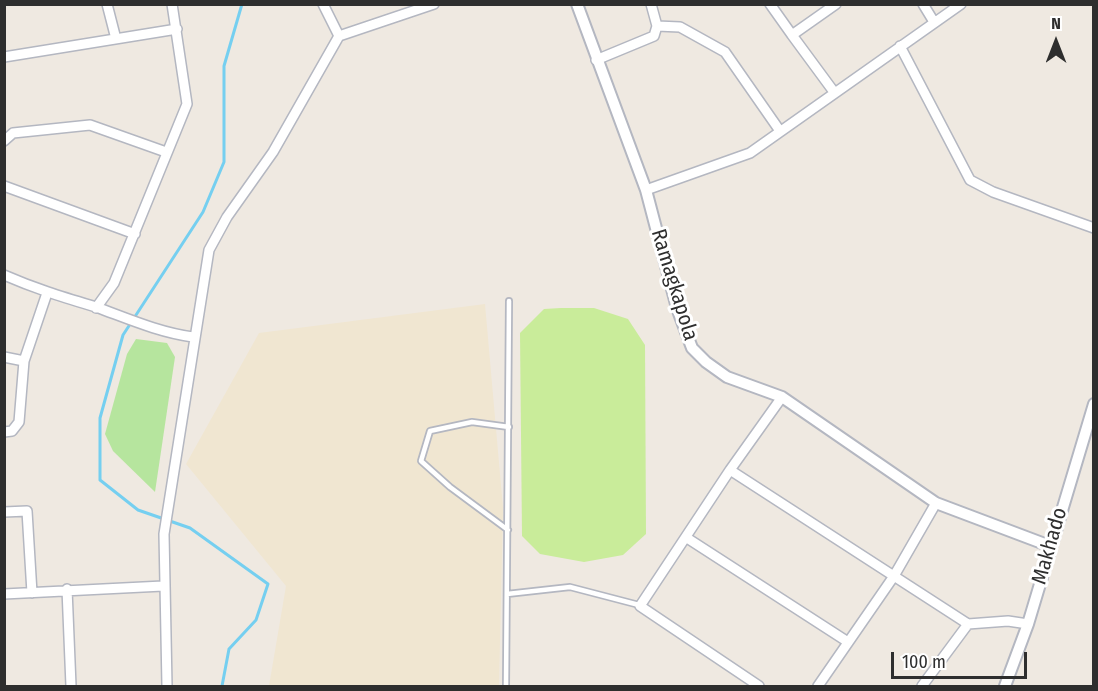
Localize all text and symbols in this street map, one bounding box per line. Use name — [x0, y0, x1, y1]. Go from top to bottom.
north arrow — [1026, 12, 1086, 72]
text: N — [1051, 14, 1061, 33]
street label: Ramagkapola — [645, 226, 703, 344]
street label: Makhado — [1027, 505, 1073, 587]
scale bar — [894, 640, 1030, 678]
text: 100 m — [902, 651, 946, 673]

